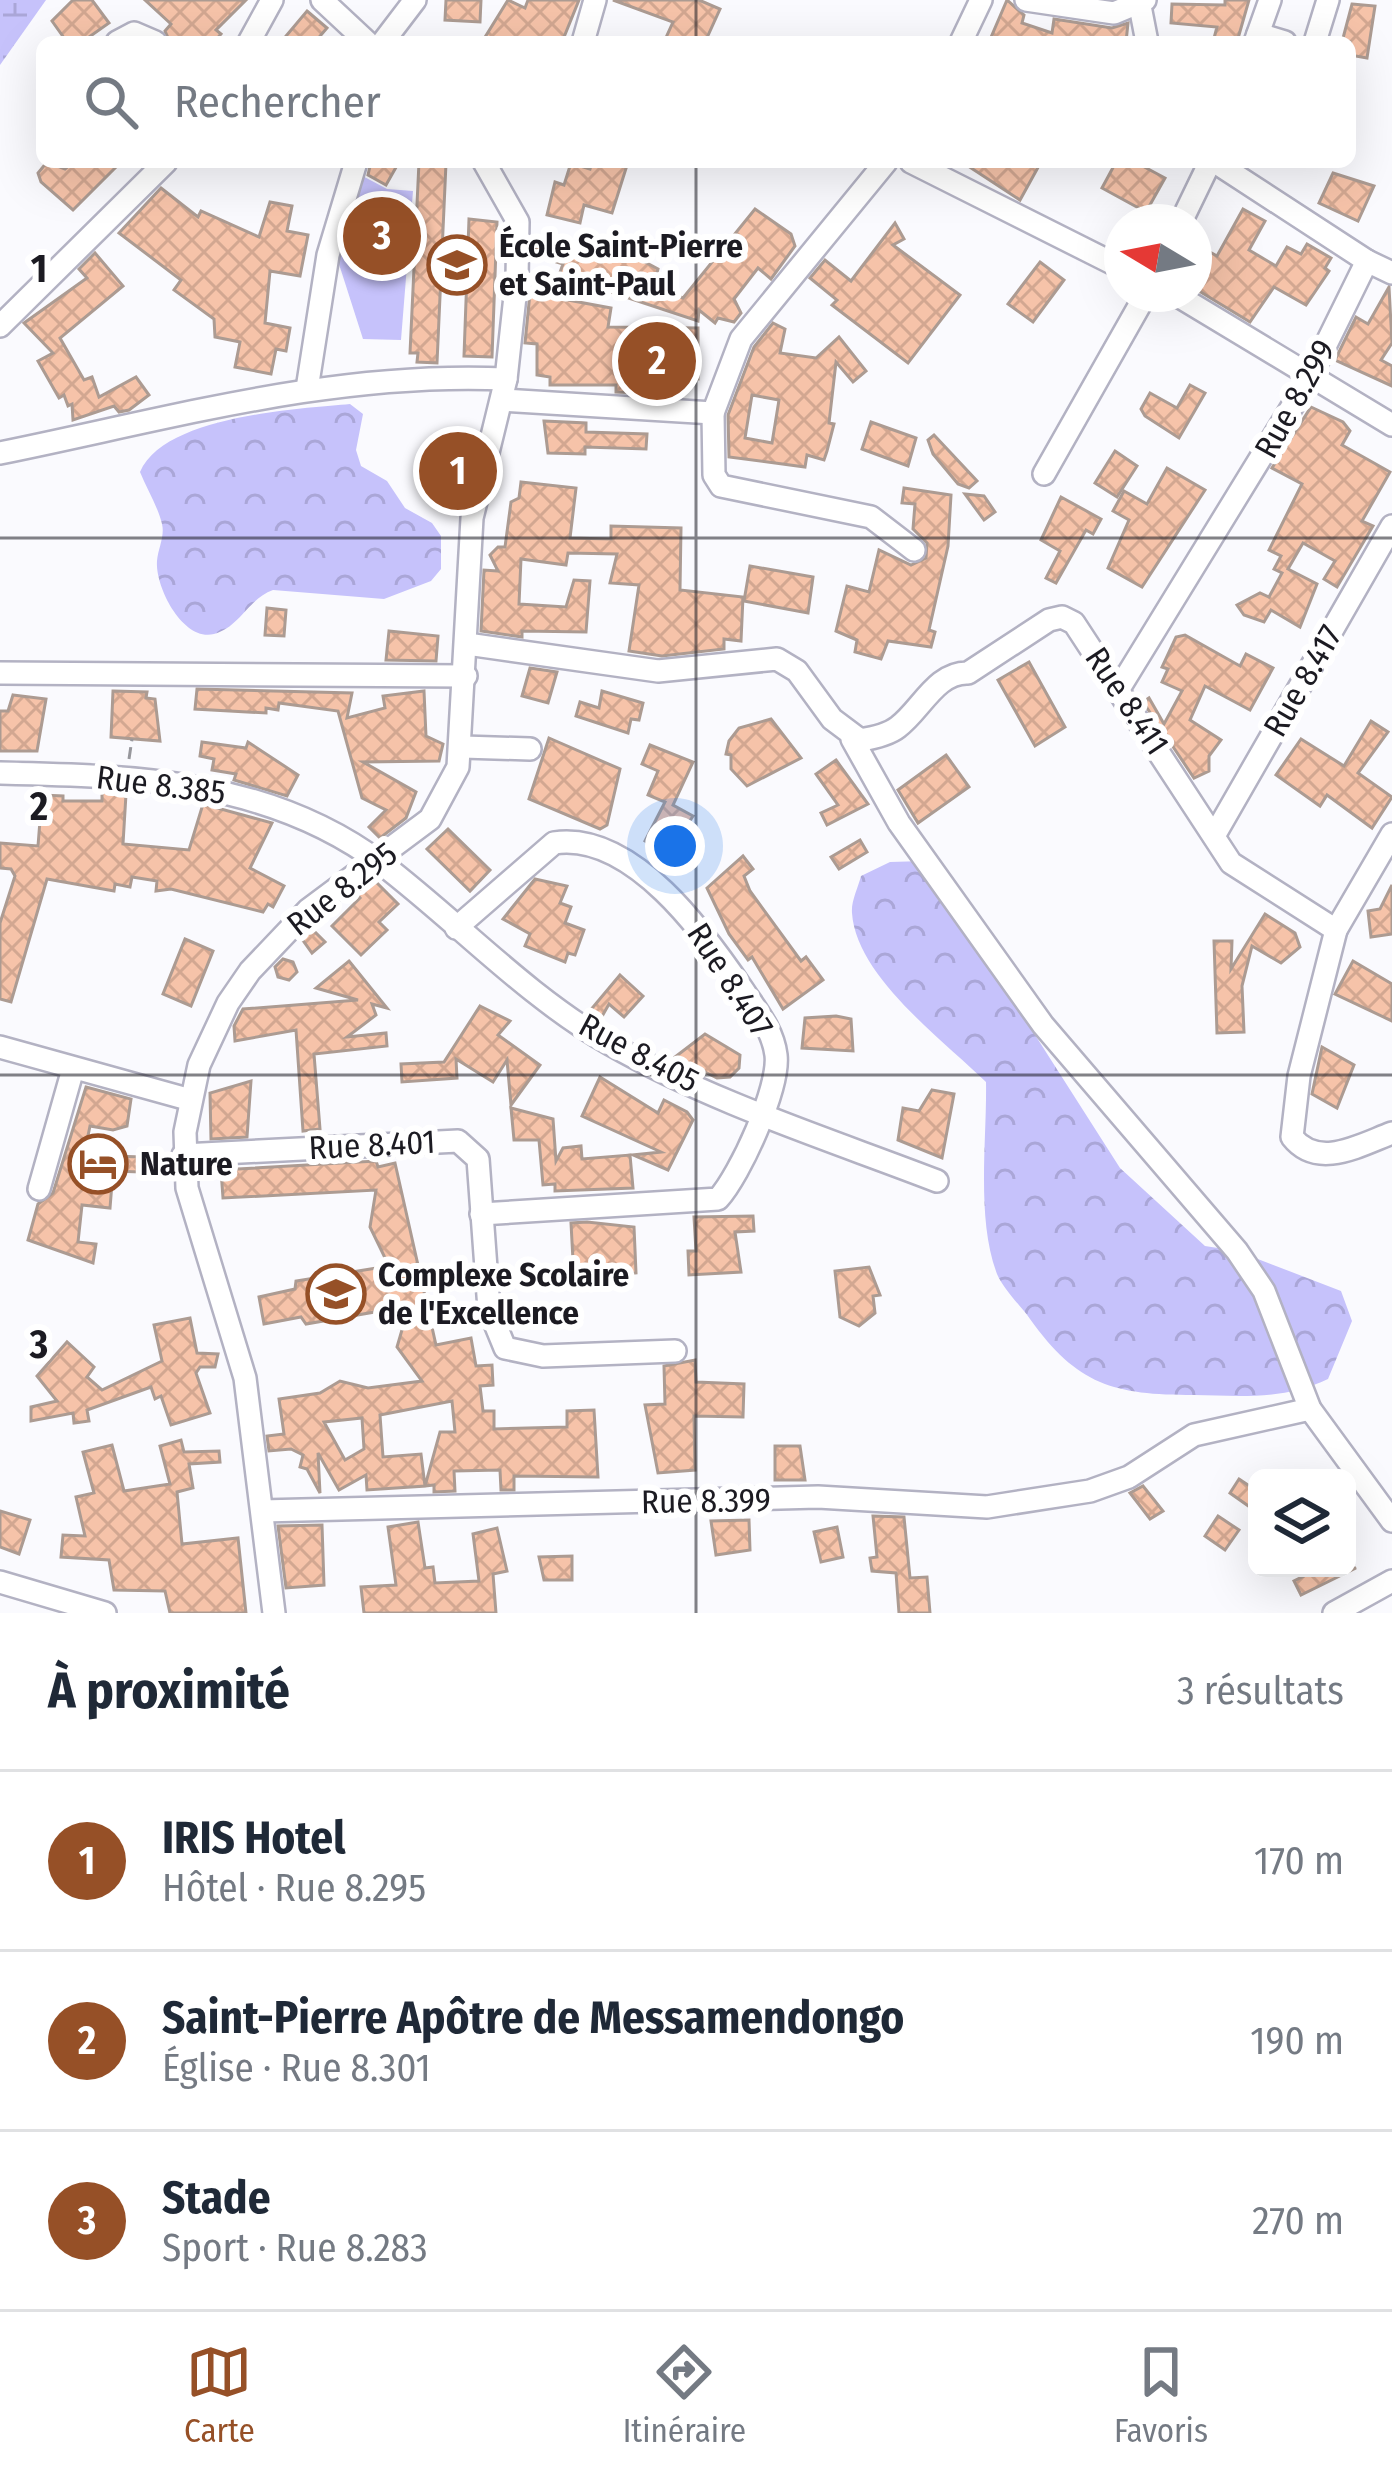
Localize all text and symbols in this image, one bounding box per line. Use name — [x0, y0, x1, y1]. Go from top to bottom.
search box — [36, 36, 1356, 168]
icon: search — [78, 69, 144, 135]
text: Rechercher — [174, 75, 381, 129]
pin: 3 — [343, 191, 421, 281]
north arrow — [1104, 204, 1212, 312]
place label: École Saint-Pierre et Saint-Paul — [499, 225, 743, 304]
school or university icon: École Saint-Pierre et Saint-Paul — [426, 234, 488, 296]
text: 1 — [31, 246, 47, 292]
pin: 2 — [618, 316, 696, 406]
street label: Rue 8.299 — [1246, 333, 1344, 465]
pin: 1 — [419, 426, 497, 516]
street label: Rue 8.417 — [1255, 618, 1351, 744]
street label: Rue 8.411 — [1077, 640, 1177, 762]
street label: Rue 8.385 — [94, 757, 228, 813]
text: 2 — [29, 784, 48, 830]
your location — [645, 816, 705, 876]
street label: Rue 8.295 — [279, 834, 405, 944]
street label: Rue 8.407 — [678, 916, 782, 1044]
street label: Rue 8.405 — [572, 1005, 706, 1101]
street label: Rue 8.401 — [308, 1122, 436, 1168]
hotel icon: Nature — [67, 1133, 129, 1195]
place label: Nature — [140, 1144, 233, 1184]
place label: Complexe Scolaire de l'Excellence — [378, 1255, 629, 1333]
school or university icon: Complexe Scolaire de l'Excellence — [305, 1263, 367, 1325]
text: 3 — [29, 1322, 48, 1368]
map controls — [1248, 1469, 1356, 1577]
button: layers — [1248, 1469, 1356, 1577]
street label: Rue 8.399 — [641, 1480, 771, 1522]
text: À proximité — [48, 1660, 290, 1722]
text: 3 résultats — [1177, 1668, 1344, 1714]
text: IRIS Hotel — [162, 1811, 345, 1865]
text: 1 — [79, 1838, 95, 1884]
text: 170 m — [1254, 1838, 1344, 1884]
text: Hôtel · Rue 8.295 — [162, 1865, 426, 1911]
text: Saint-Pierre Apôtre de Messamendongo — [162, 1991, 904, 2045]
text: 2 — [78, 2018, 96, 2064]
text: 190 m — [1250, 2018, 1344, 2064]
text: Église · Rue 8.301 — [162, 2045, 431, 2091]
text: Stade — [162, 2171, 270, 2225]
text: 3 — [78, 2198, 96, 2244]
text: 270 m — [1252, 2198, 1344, 2244]
text: Sport · Rue 8.283 — [162, 2225, 428, 2271]
tab: Carte — [184, 2339, 255, 2451]
tab: Itinéraire — [623, 2339, 746, 2451]
tab: Favoris — [1114, 2339, 1208, 2451]

